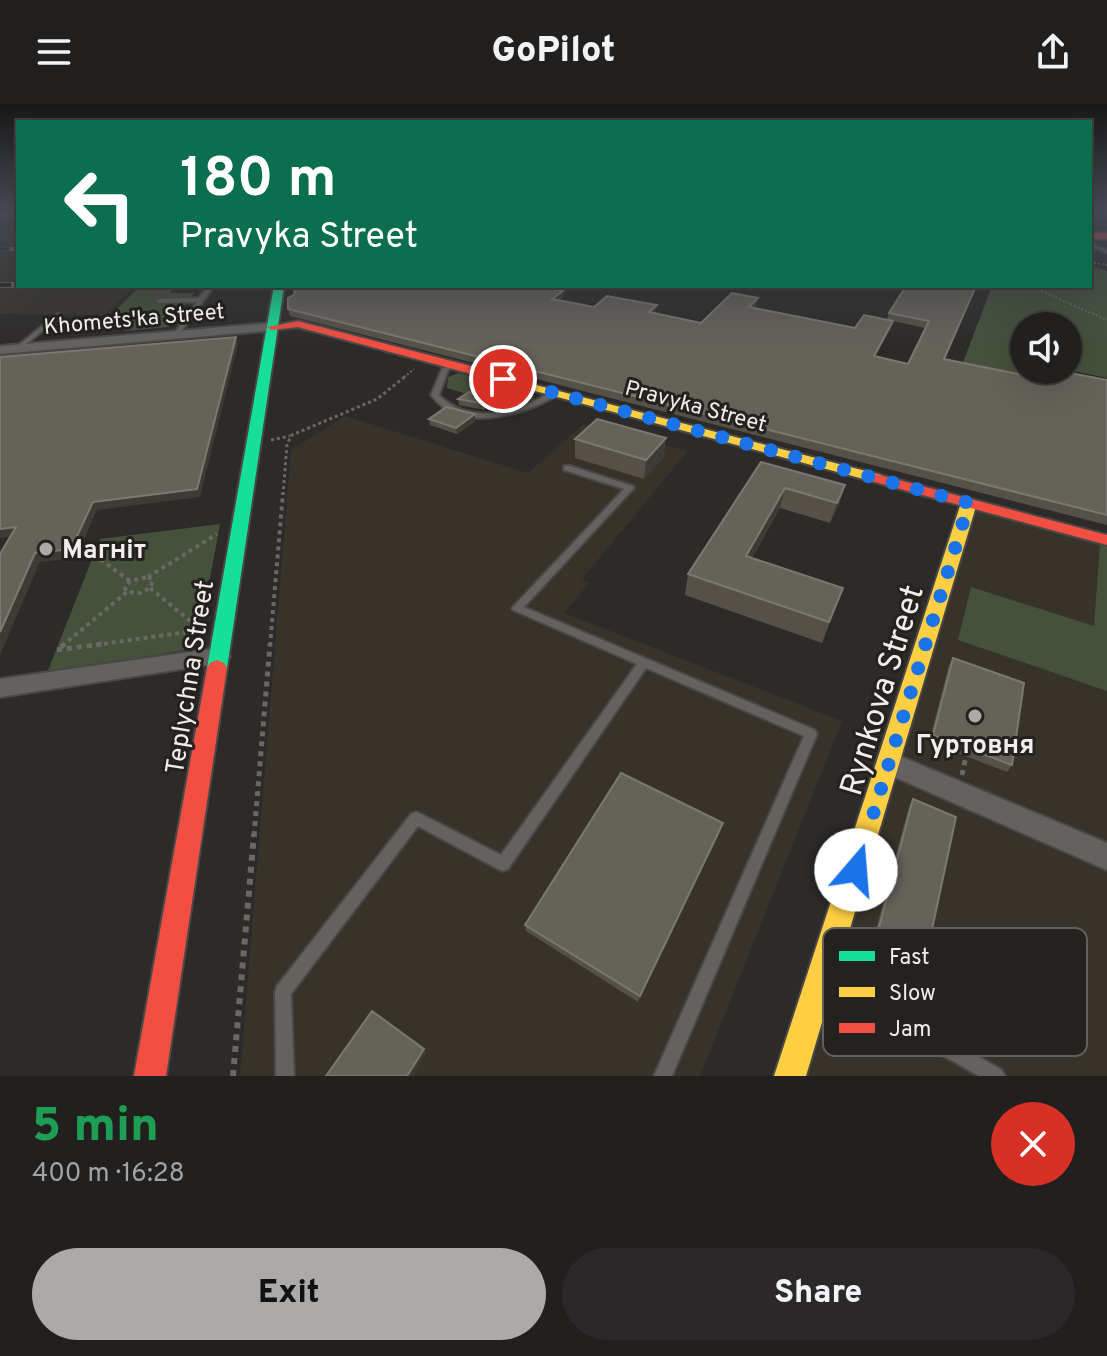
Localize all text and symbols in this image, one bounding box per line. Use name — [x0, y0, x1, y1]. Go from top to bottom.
text: GoPilot — [492, 29, 615, 75]
icon: menu — [32, 30, 76, 74]
icon: share — [1031, 30, 1075, 74]
text: 180 m — [180, 146, 337, 216]
icon: left — [48, 152, 152, 256]
text: Pravyka Street — [180, 215, 418, 261]
street label: Khomets'ka Street — [43, 299, 226, 342]
map controls — [1010, 312, 1082, 384]
button: sound — [1010, 312, 1082, 384]
pin — [469, 345, 537, 413]
icon: arrive — [481, 357, 525, 401]
street label: Pravyka Street — [622, 376, 769, 439]
place label: Магніт — [62, 535, 146, 568]
marker: Магніт — [37, 540, 55, 558]
street label: Teplychna Street — [160, 578, 223, 777]
street label: Rynkova Street — [833, 581, 935, 801]
marker: Гуртовня — [966, 707, 984, 725]
place label: Гуртовня — [916, 730, 1034, 763]
position arrow — [814, 828, 898, 912]
legend — [823, 928, 1087, 1056]
text: Fast — [889, 945, 930, 972]
text: Slow — [889, 981, 936, 1008]
text: Jam — [889, 1017, 932, 1044]
text: 5 min — [32, 1098, 159, 1158]
button: close — [991, 1102, 1075, 1186]
text: 400 m · 16:28 — [32, 1158, 185, 1191]
button: Exit — [32, 1248, 546, 1340]
button: Share — [562, 1248, 1075, 1340]

